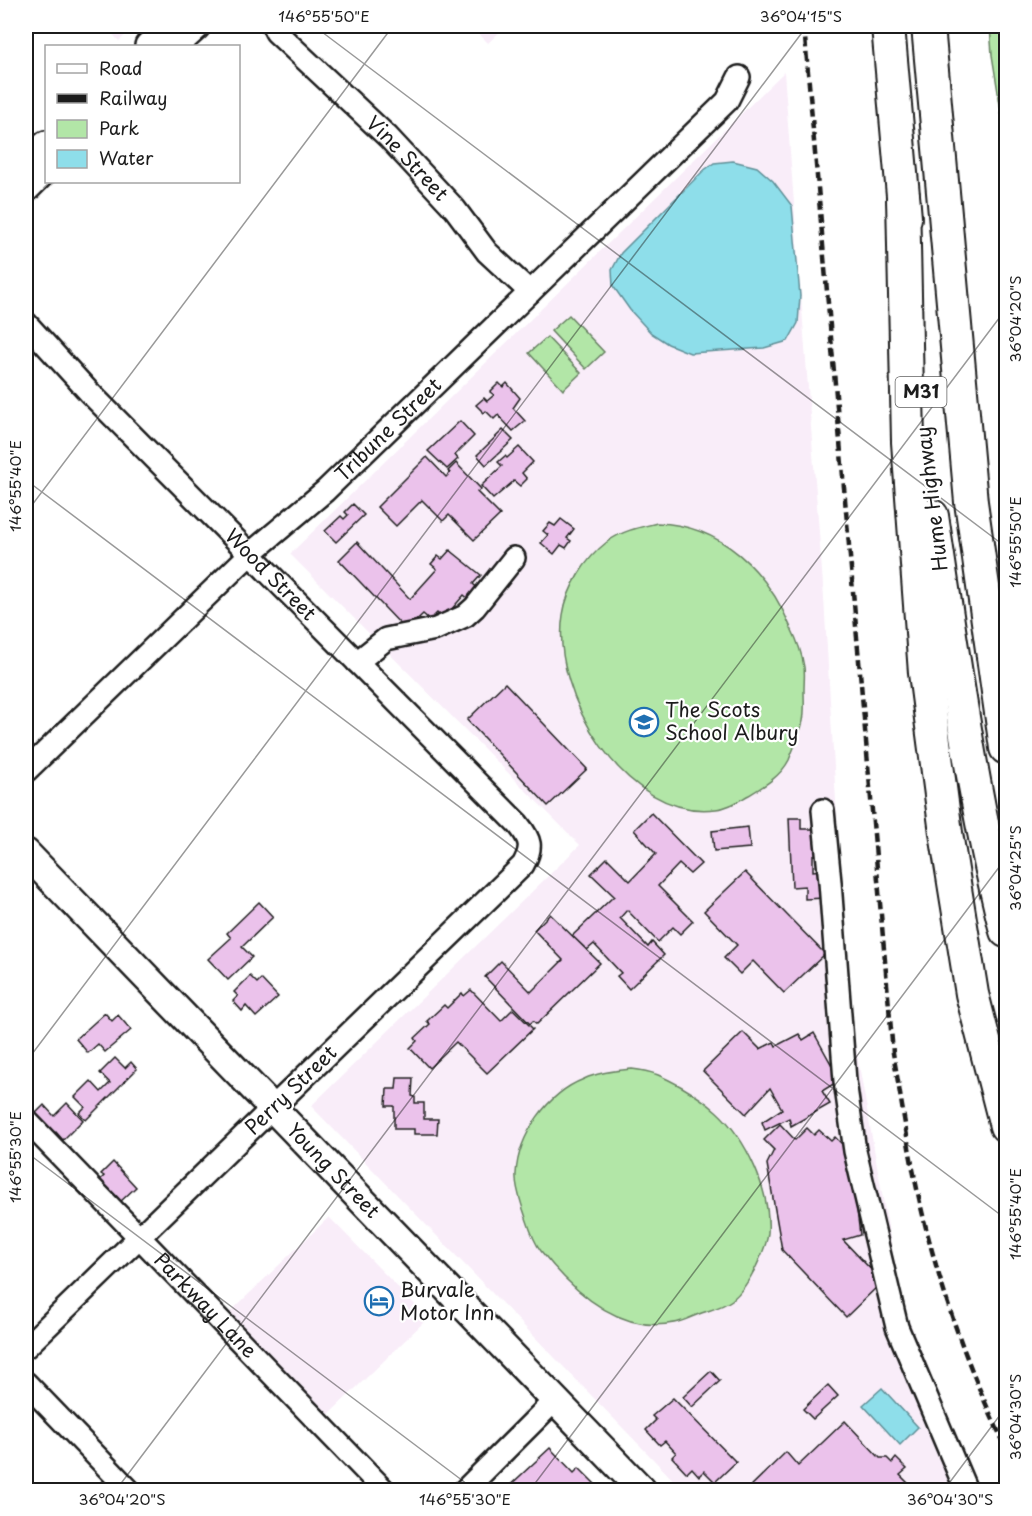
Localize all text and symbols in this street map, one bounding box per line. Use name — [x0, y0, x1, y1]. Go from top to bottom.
text: 146°55'50"E — [278, 4, 370, 27]
text: 36°04'15"S — [760, 4, 842, 27]
legend — [45, 45, 240, 183]
text: Road — [99, 54, 143, 81]
text: Railway — [99, 84, 167, 111]
street label: Vine Street — [360, 108, 456, 207]
text: Park — [99, 114, 139, 141]
text: Water — [99, 144, 154, 171]
text: 36°04'20"S — [1003, 275, 1026, 363]
street label: Tribune Street — [327, 370, 448, 488]
road number: M31 — [896, 377, 946, 407]
street label: Hume Highway — [907, 425, 955, 573]
text: 146°55'40"E — [3, 440, 26, 532]
text: 146°55'50"E — [1003, 496, 1026, 588]
street label: Wood Street — [218, 521, 324, 627]
place label: The Scots School Albury — [665, 694, 799, 747]
school or university icon: The Scots School Albury — [628, 706, 660, 738]
text: 36°04'25"S — [1003, 825, 1026, 911]
street label: Perry Street — [238, 1038, 343, 1141]
text: 146°55'30"E — [3, 1111, 26, 1203]
street label: Young Street — [281, 1115, 387, 1225]
text: 146°55'40"E — [1003, 1168, 1026, 1260]
street label: Parkway Lane — [148, 1245, 265, 1364]
place label: Burvale Motor Inn — [400, 1274, 494, 1327]
hotel icon: Burvale Motor Inn — [363, 1285, 395, 1317]
text: 36°04'30"S — [1003, 1374, 1026, 1460]
text: 36°04'20"S — [78, 1487, 166, 1510]
text: 146°55'30"E — [419, 1487, 511, 1510]
text: 36°04'30"S — [907, 1487, 993, 1510]

